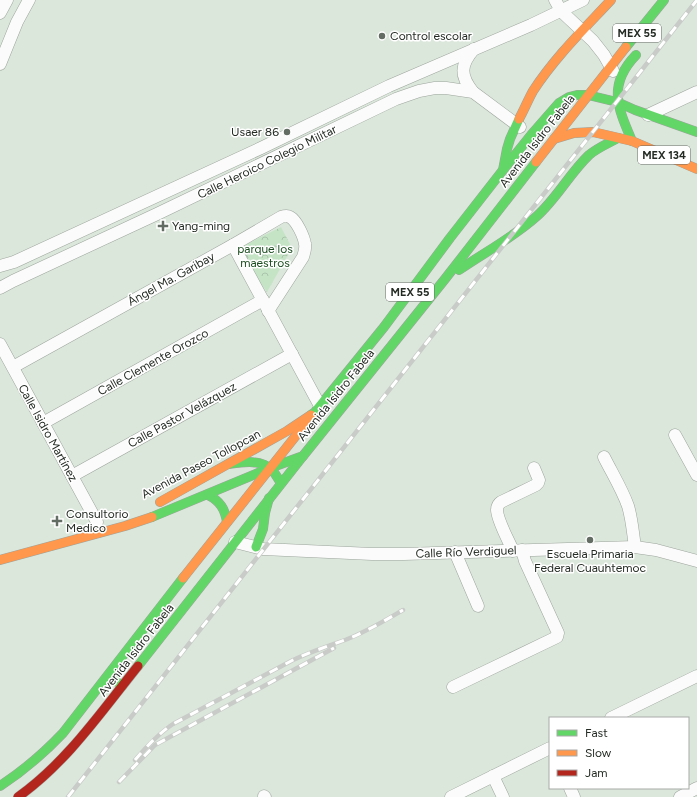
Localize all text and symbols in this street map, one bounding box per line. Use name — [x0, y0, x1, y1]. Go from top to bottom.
road number: MEX 55 — [613, 24, 661, 42]
place label: Control escolar — [390, 29, 472, 43]
marker: Control escolar — [377, 31, 387, 41]
street label: Avenida Isidro Fabela — [496, 92, 578, 190]
street label: Calle Heroico Colegio Militar — [195, 122, 339, 202]
place label: Usaer 86 — [231, 125, 279, 139]
marker: Usaer 86 — [282, 127, 292, 137]
road number: MEX 134 — [638, 146, 690, 164]
place label: Yang-ming — [172, 219, 230, 233]
marker: Yang-ming — [157, 220, 169, 232]
park label: parque los maestros — [237, 242, 293, 270]
street label: Ángel Ma. Garibay — [125, 249, 217, 309]
road number: MEX 55 — [386, 283, 434, 301]
street label: Calle Clemente Orozco — [95, 326, 211, 398]
street label: Avenida Isidro Fabela — [295, 346, 377, 444]
street label: Calle Pastor Velázquez — [125, 379, 239, 451]
street label: Calle Isidro Martínez — [15, 382, 81, 484]
street label: Avenida Paseo Tollopcan — [139, 427, 263, 501]
place label: Consultorio Medico — [66, 507, 129, 535]
marker: Consultorio Medico — [51, 515, 63, 527]
marker: Escuela Primaria Federal Cuauhtemoc — [585, 535, 595, 545]
street label: Calle Río Verdiguel — [415, 543, 517, 561]
place label: Escuela Primaria Federal Cuauhtemoc — [534, 547, 646, 575]
street label: Avenida Isidro Fabela — [95, 601, 177, 699]
legend — [549, 717, 689, 789]
text: Fast — [585, 726, 608, 740]
text: Slow — [585, 746, 612, 760]
text: Jam — [585, 766, 608, 780]

